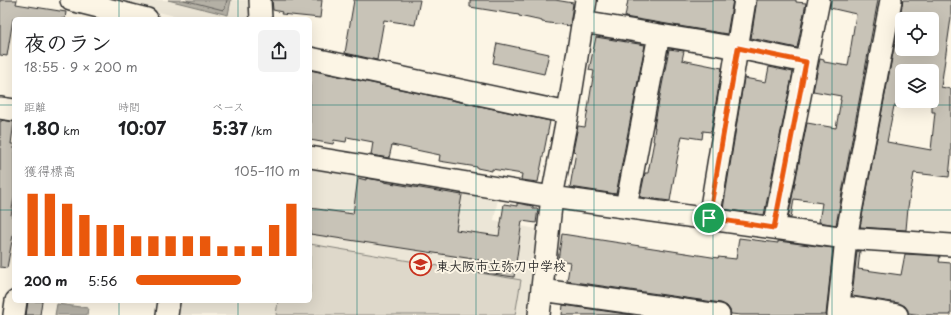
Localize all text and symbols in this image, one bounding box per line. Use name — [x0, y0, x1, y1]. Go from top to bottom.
map controls — [895, 12, 939, 108]
button: locate — [895, 12, 939, 56]
text: 夜のラン — [24, 25, 112, 58]
button: share — [258, 30, 300, 72]
text: 18:55 · 9 × 200 m — [24, 57, 138, 76]
button: layers — [895, 64, 939, 108]
text: 距離 — [24, 98, 46, 115]
text: 時間 — [118, 98, 140, 115]
text: ペース — [212, 98, 244, 115]
text: 1.80 — [24, 115, 60, 141]
text: 10:07 — [118, 115, 166, 141]
text: 5:37 — [212, 115, 248, 141]
text: km — [60, 122, 80, 139]
text: /km — [248, 122, 272, 139]
text: 獲得標高 — [24, 161, 76, 180]
text: 105–110 m — [234, 161, 300, 180]
pin — [692, 201, 726, 235]
icon: arrive — [698, 207, 720, 229]
school or university icon: 東大阪市立弥刀中学校 — [408, 252, 434, 278]
place label: 東大阪市立弥刀中学校 — [436, 256, 566, 275]
text: 200 m — [24, 271, 68, 290]
text: 5:56 — [88, 271, 117, 290]

